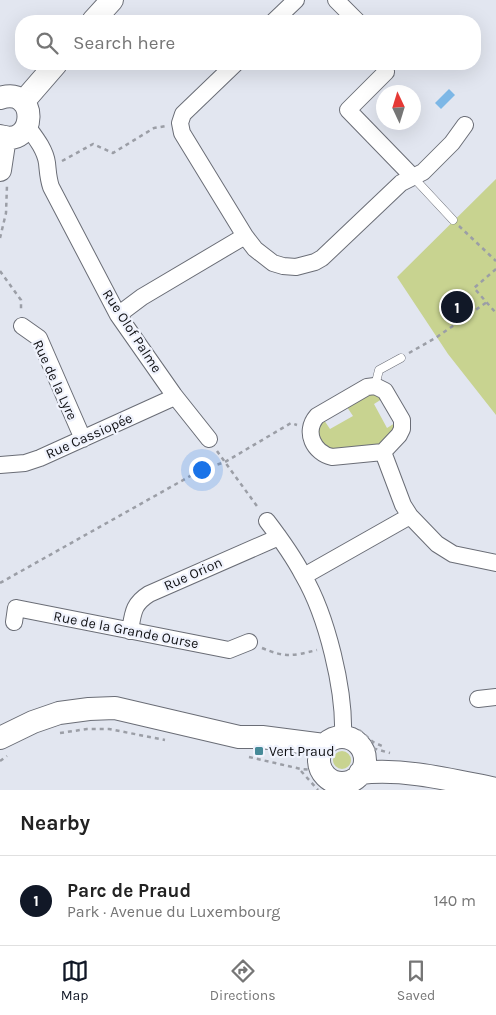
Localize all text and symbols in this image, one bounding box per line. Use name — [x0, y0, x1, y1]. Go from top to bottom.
search box — [15, 15, 481, 70]
icon: search — [33, 29, 61, 57]
text: Search here — [73, 32, 175, 54]
north arrow — [376, 85, 421, 130]
street label: Rue Olof Palme — [99, 286, 165, 376]
pin: 1 — [441, 288, 473, 326]
street label: Rue de la Lyre — [29, 337, 81, 423]
street label: Rue Cassiopée — [43, 409, 135, 463]
your location — [189, 457, 215, 483]
street label: Rue Orion — [161, 554, 225, 594]
street label: Rue de la Grande Ourse — [52, 608, 200, 652]
place label: Vert Praud — [269, 743, 335, 760]
marker: Vert Praud — [253, 745, 265, 757]
text: Nearby — [20, 811, 90, 835]
text: Parc de Praud — [67, 880, 191, 902]
text: 1 — [33, 891, 39, 910]
text: 140 m — [434, 891, 476, 910]
text: Park · Avenue du Luxembourg — [67, 902, 280, 921]
tab: Map — [61, 957, 89, 1004]
tab: Directions — [210, 957, 276, 1004]
tab: Saved — [397, 957, 435, 1004]

